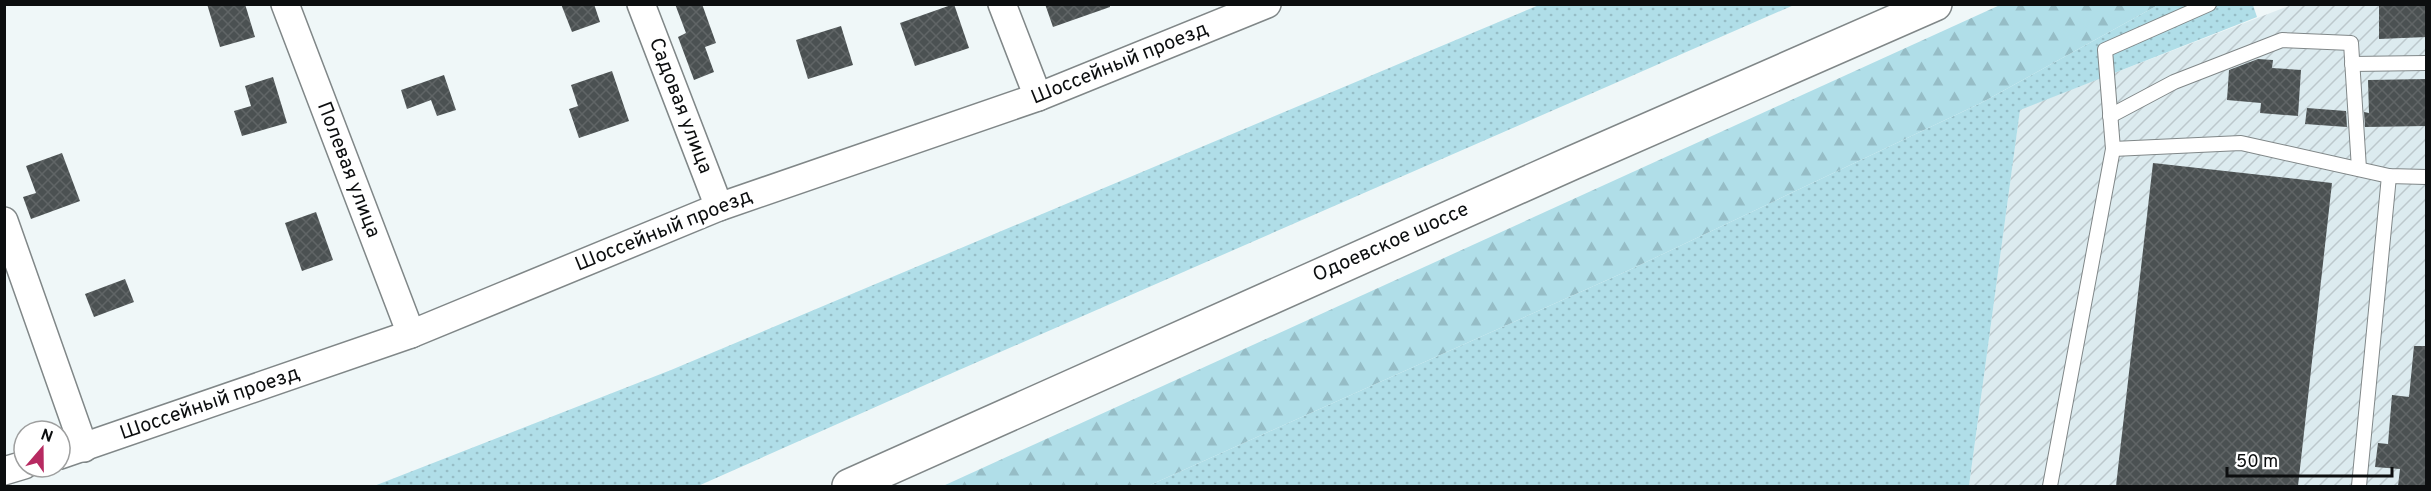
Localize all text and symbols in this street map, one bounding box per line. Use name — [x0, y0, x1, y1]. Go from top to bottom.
street label: Шоссейный проезд — [1028, 17, 1212, 111]
street label: Садовая улица — [642, 34, 718, 178]
street label: Полевая улица — [310, 98, 386, 242]
street label: Шоссейный проезд — [572, 184, 756, 278]
street label: Одоевское шоссе — [1309, 197, 1473, 289]
street label: Шоссейный проезд — [117, 361, 303, 447]
north arrow — [12, 419, 72, 479]
text: N — [38, 425, 55, 448]
scale bar — [2227, 440, 2392, 478]
text: 50 m — [2236, 451, 2278, 474]

